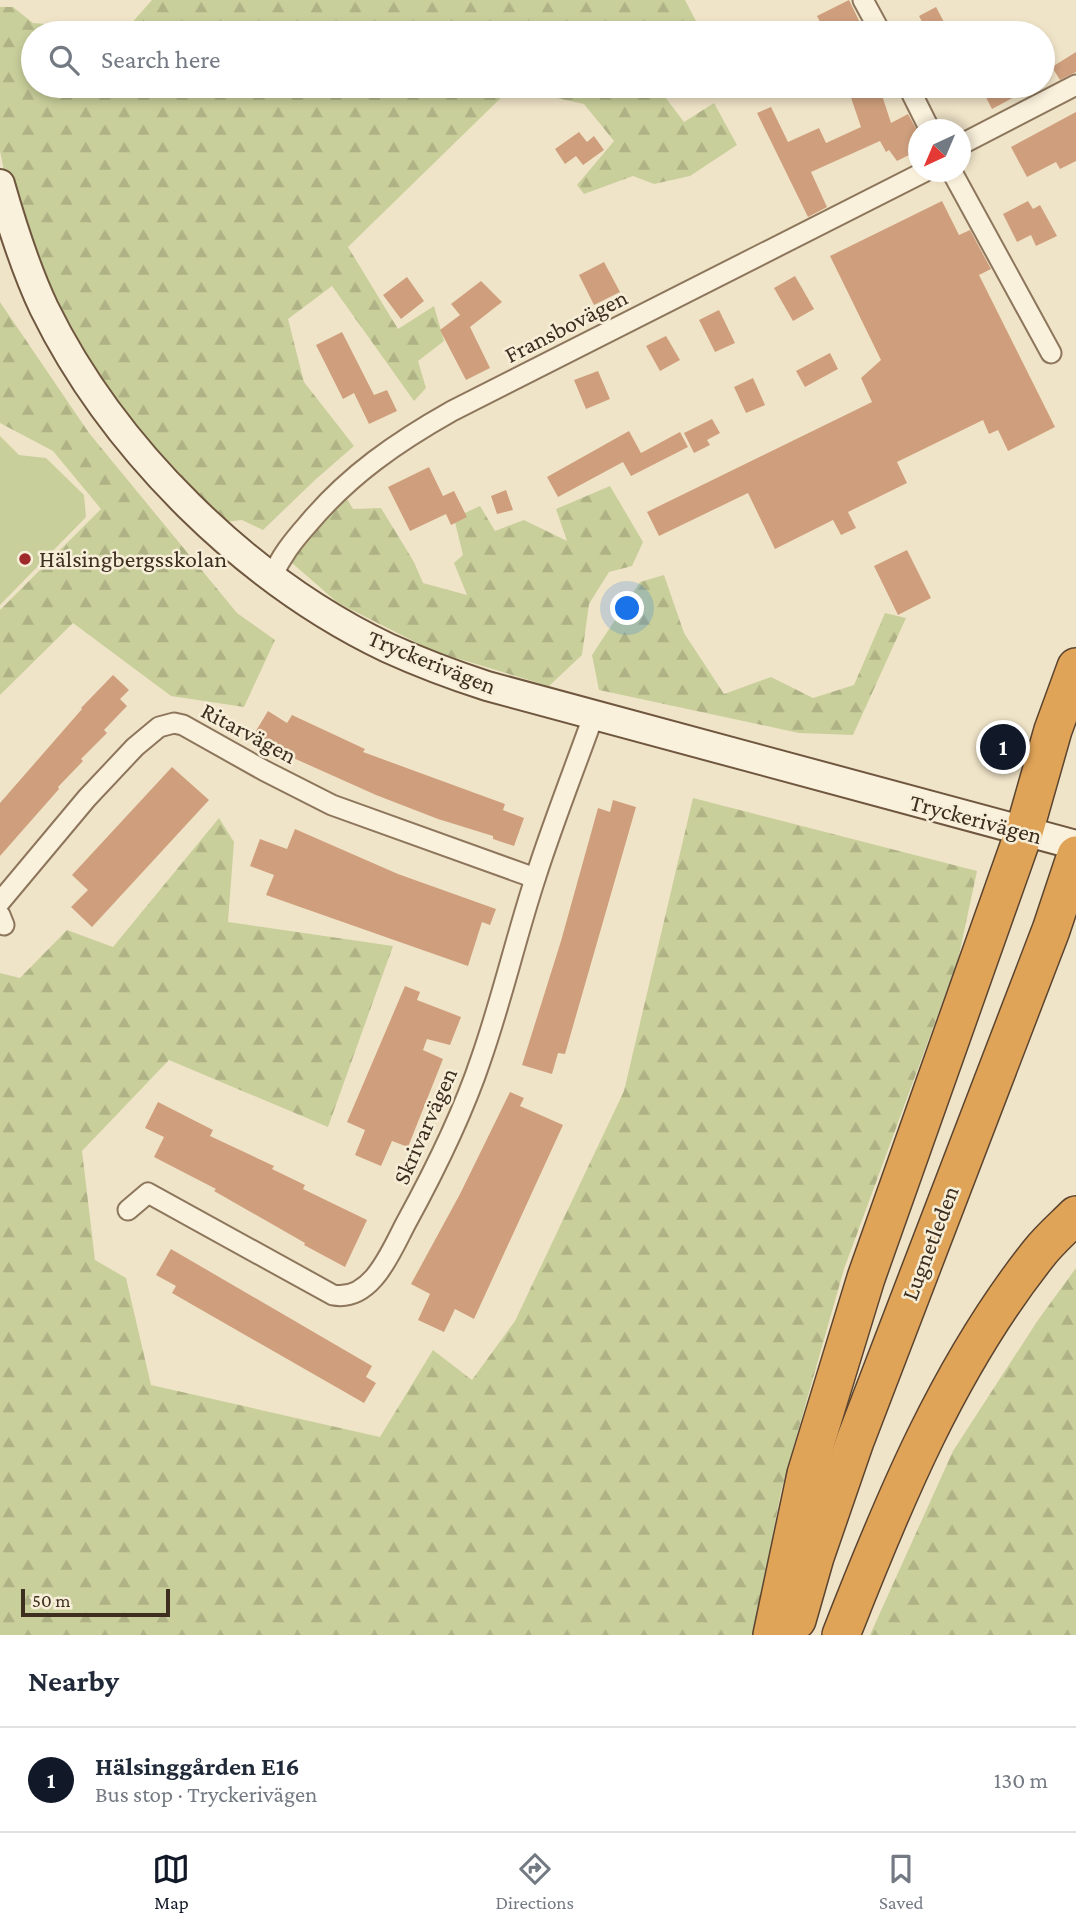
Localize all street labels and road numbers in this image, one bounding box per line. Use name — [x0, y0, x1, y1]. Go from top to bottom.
street label: Fransbovägen — [500, 283, 632, 368]
street label: Tryckerivägen — [364, 624, 500, 700]
street label: Ritarvägen — [197, 696, 302, 769]
street label: Tryckerivägen — [907, 788, 1045, 849]
street label: Skrivarvägen — [387, 1063, 462, 1188]
street label: Lugnetleden — [895, 1182, 964, 1304]

